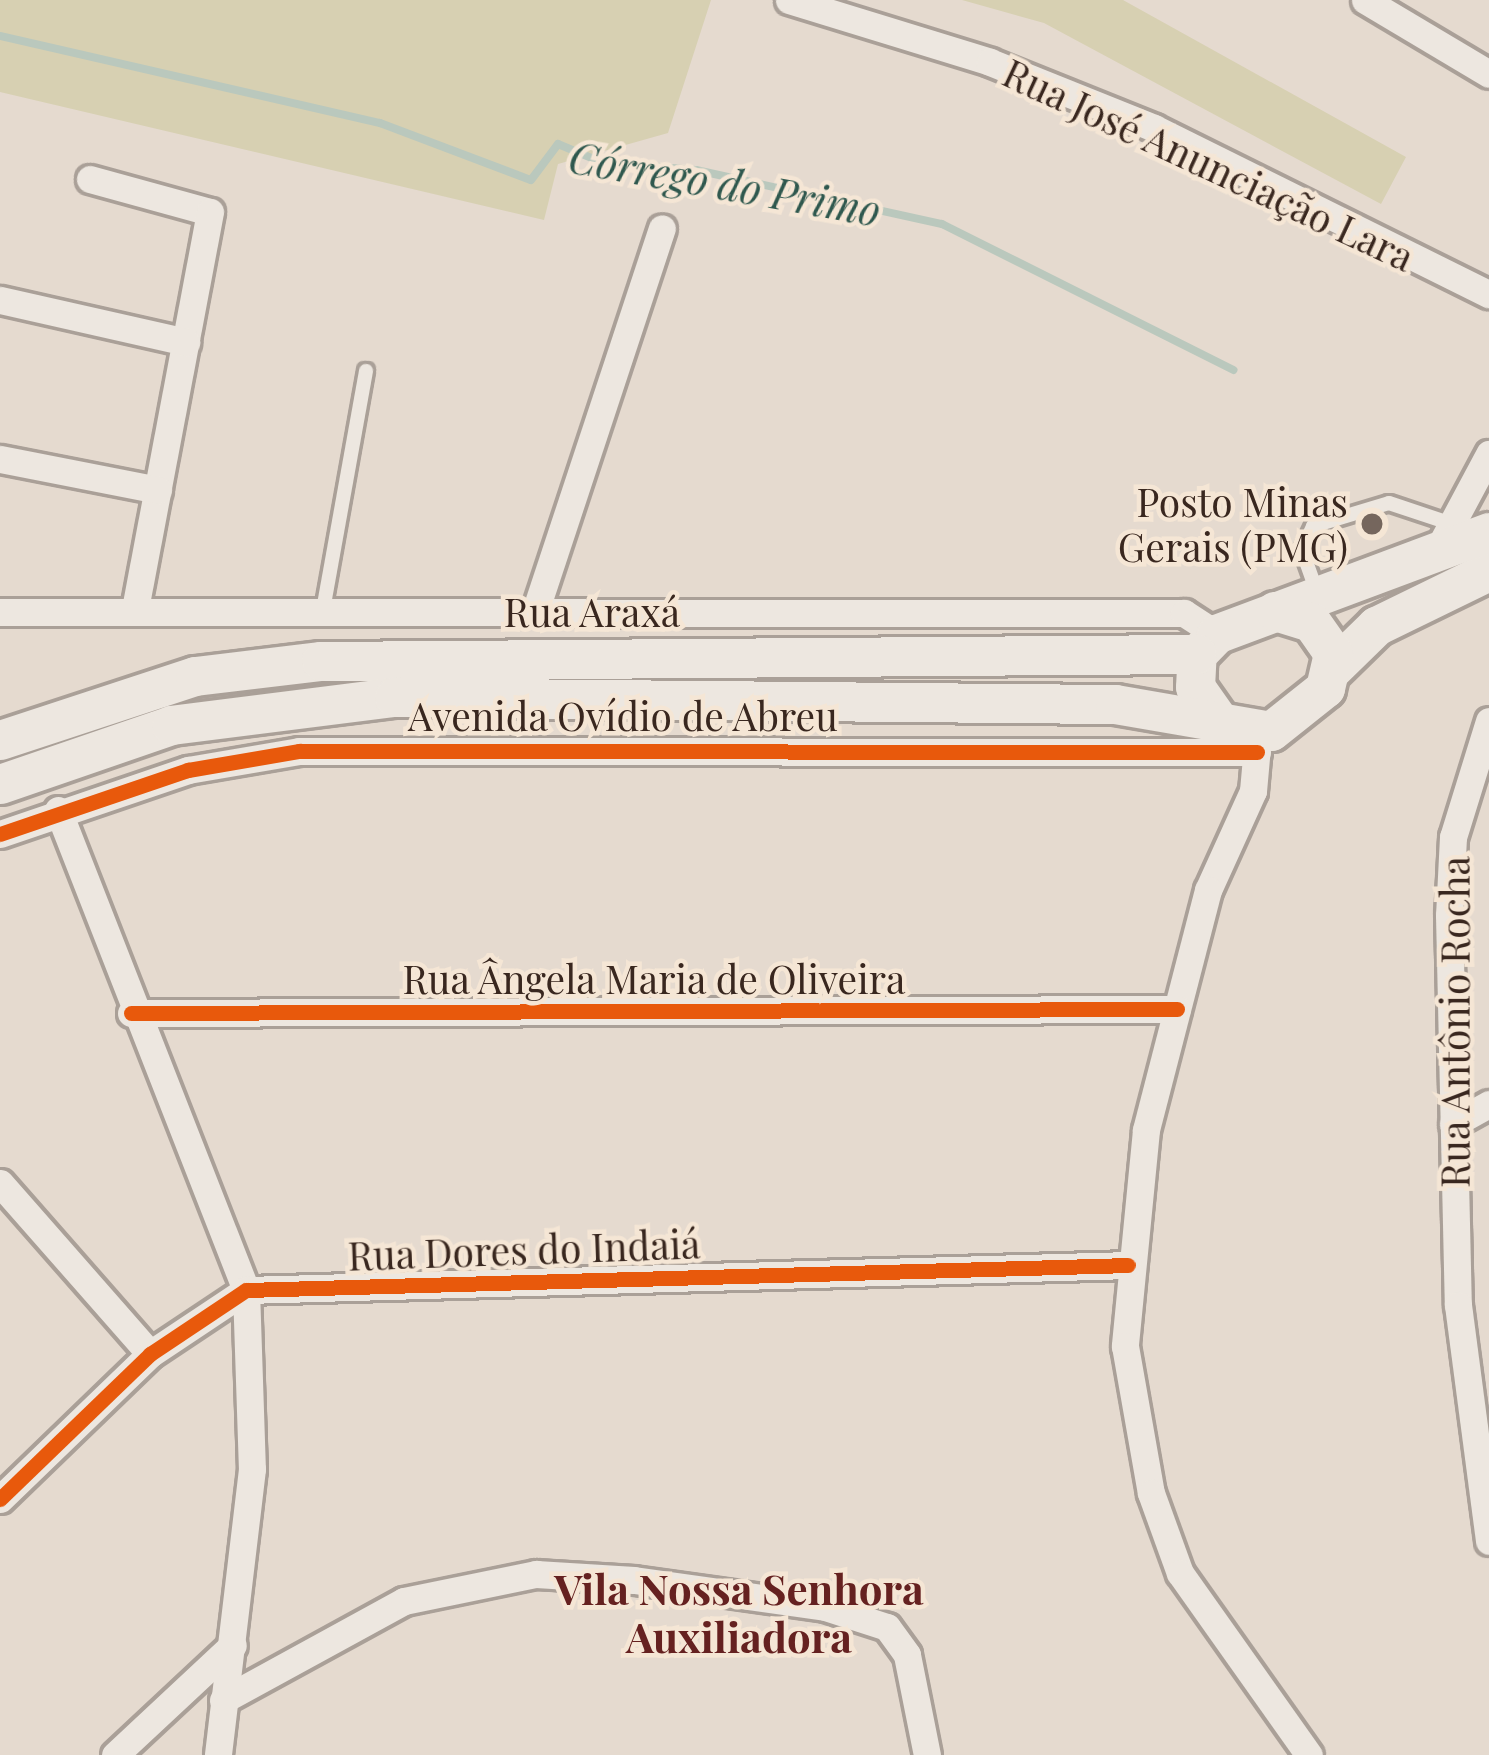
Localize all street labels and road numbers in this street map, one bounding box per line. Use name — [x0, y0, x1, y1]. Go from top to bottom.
street label: Rua José Anunciação Lara — [995, 48, 1423, 280]
street label: Rua Araxá — [503, 588, 681, 634]
street label: Avenida Ovídio de Abreu — [407, 692, 839, 738]
street label: Rua Antônio Rocha — [1431, 855, 1477, 1189]
street label: Rua Ângela Maria de Oliveira — [401, 955, 907, 1001]
street label: Rua Dores do Indaiá — [347, 1219, 701, 1279]

